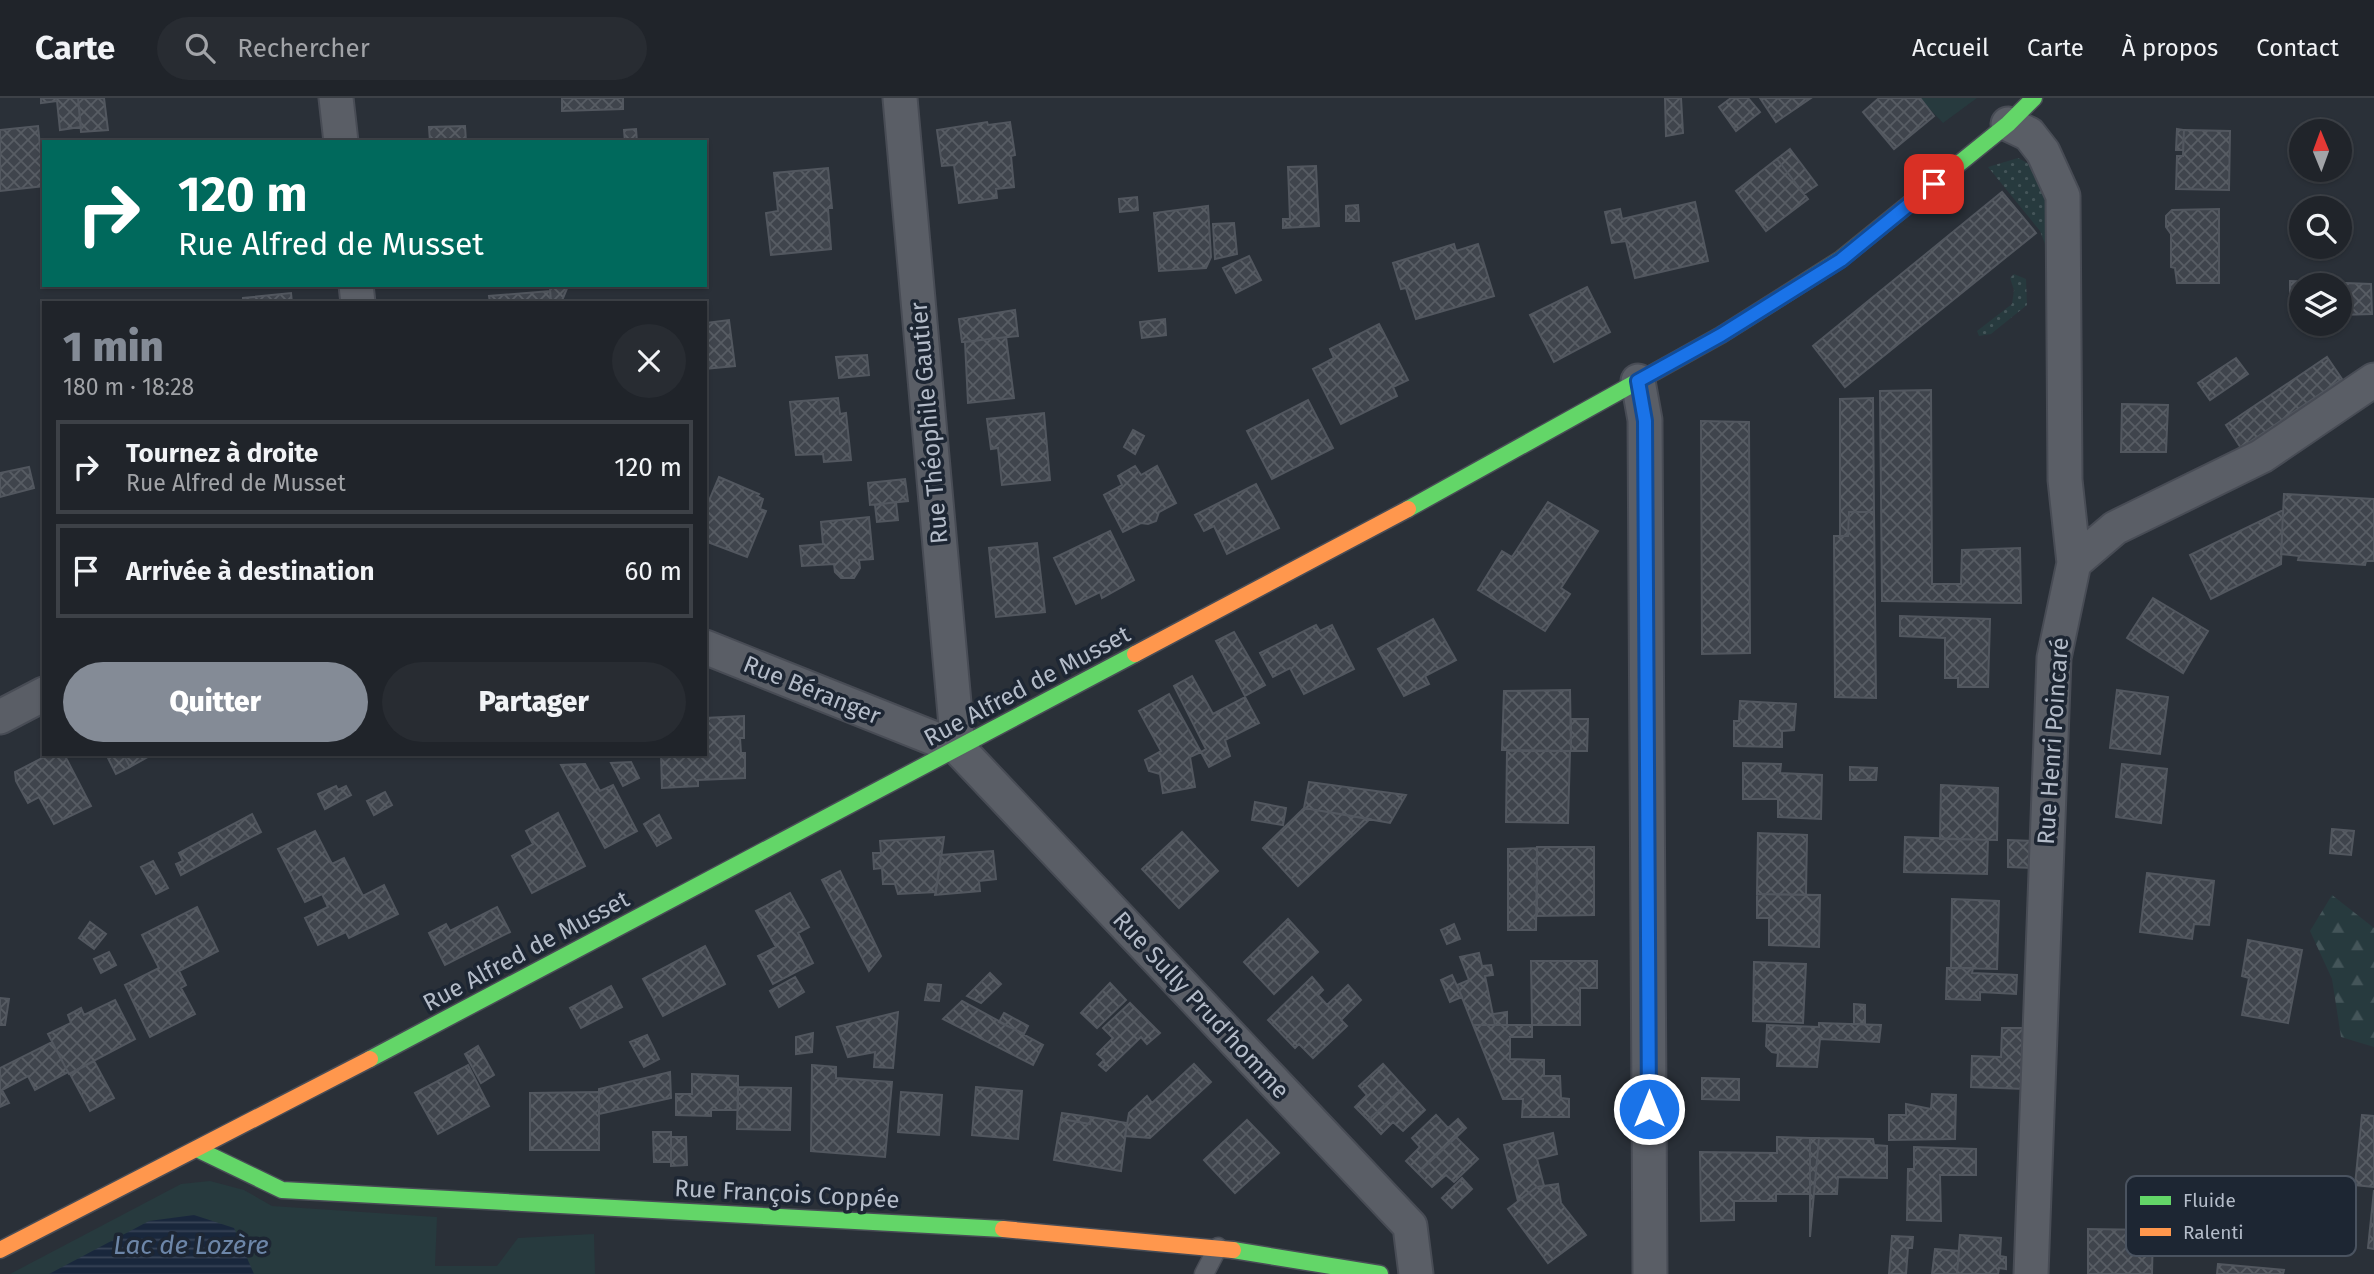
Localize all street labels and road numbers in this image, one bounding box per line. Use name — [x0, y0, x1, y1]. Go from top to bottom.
street label: Rue Théophile Gautier — [904, 300, 954, 545]
street label: Rue Alfred de Musset — [919, 620, 1135, 752]
street label: Rue Henri Poincaré — [2032, 636, 2074, 846]
street label: Rue Béranger — [739, 650, 885, 731]
street label: Rue Alfred de Musset — [418, 885, 634, 1017]
street label: Rue Sully Prud'homme — [1107, 906, 1295, 1104]
street label: Rue François Coppée — [674, 1174, 900, 1214]

